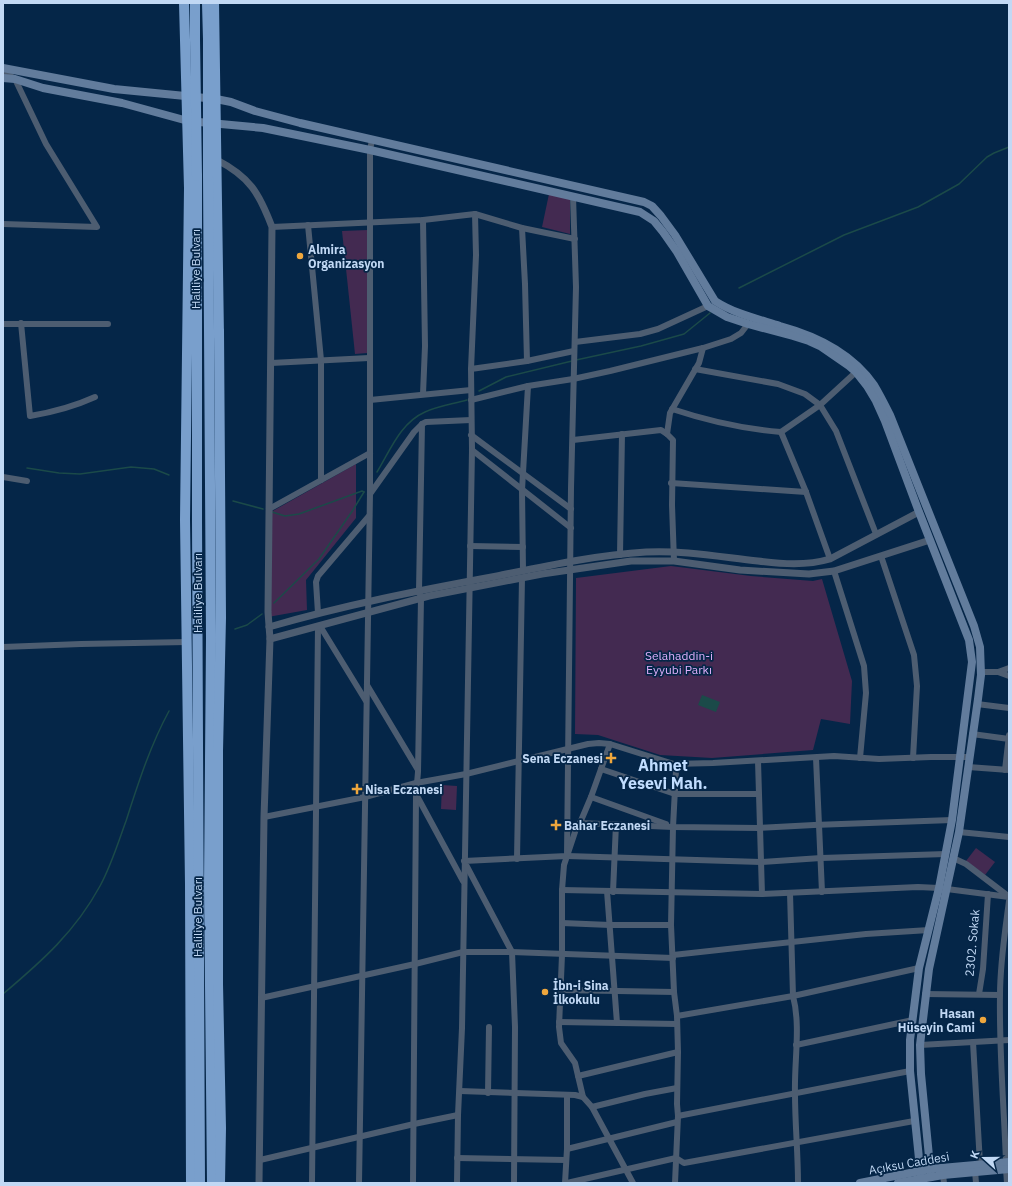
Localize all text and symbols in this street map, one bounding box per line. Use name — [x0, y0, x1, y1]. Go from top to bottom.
street label: Haliliye Bulvarı — [188, 229, 203, 309]
place label: Almira Organizasyon — [308, 242, 384, 271]
marker: Almira Organizasyon — [295, 251, 305, 261]
street label: Haliliye Bulvarı — [190, 553, 205, 633]
park label: Selahaddin-i Eyyubi Parkı — [645, 648, 713, 677]
place label: Sena Eczanesi — [522, 751, 603, 766]
marker: Sena Eczanesi — [606, 753, 616, 763]
district label: Ahmet Yesevi Mah. — [619, 755, 707, 793]
place label: Nisa Eczanesi — [365, 782, 443, 797]
marker: Nisa Eczanesi — [352, 784, 362, 794]
place label: Bahar Eczanesi — [564, 818, 650, 833]
marker: Bahar Eczanesi — [551, 820, 561, 830]
street label: Haliliye Bulvarı — [190, 877, 205, 957]
street label: 2302. Sokak — [962, 908, 982, 977]
place label: İbn-i Sina İlkokulu — [553, 978, 609, 1007]
marker: İbn-i Sina İlkokulu — [540, 987, 550, 997]
place label: Hasan Hüseyin Cami — [898, 1006, 975, 1035]
marker: Hasan Hüseyin Cami — [978, 1015, 988, 1025]
north arrow — [964, 1138, 1004, 1178]
text: K — [967, 1148, 983, 1160]
street label: Açıksu Caddesi — [867, 1149, 951, 1177]

